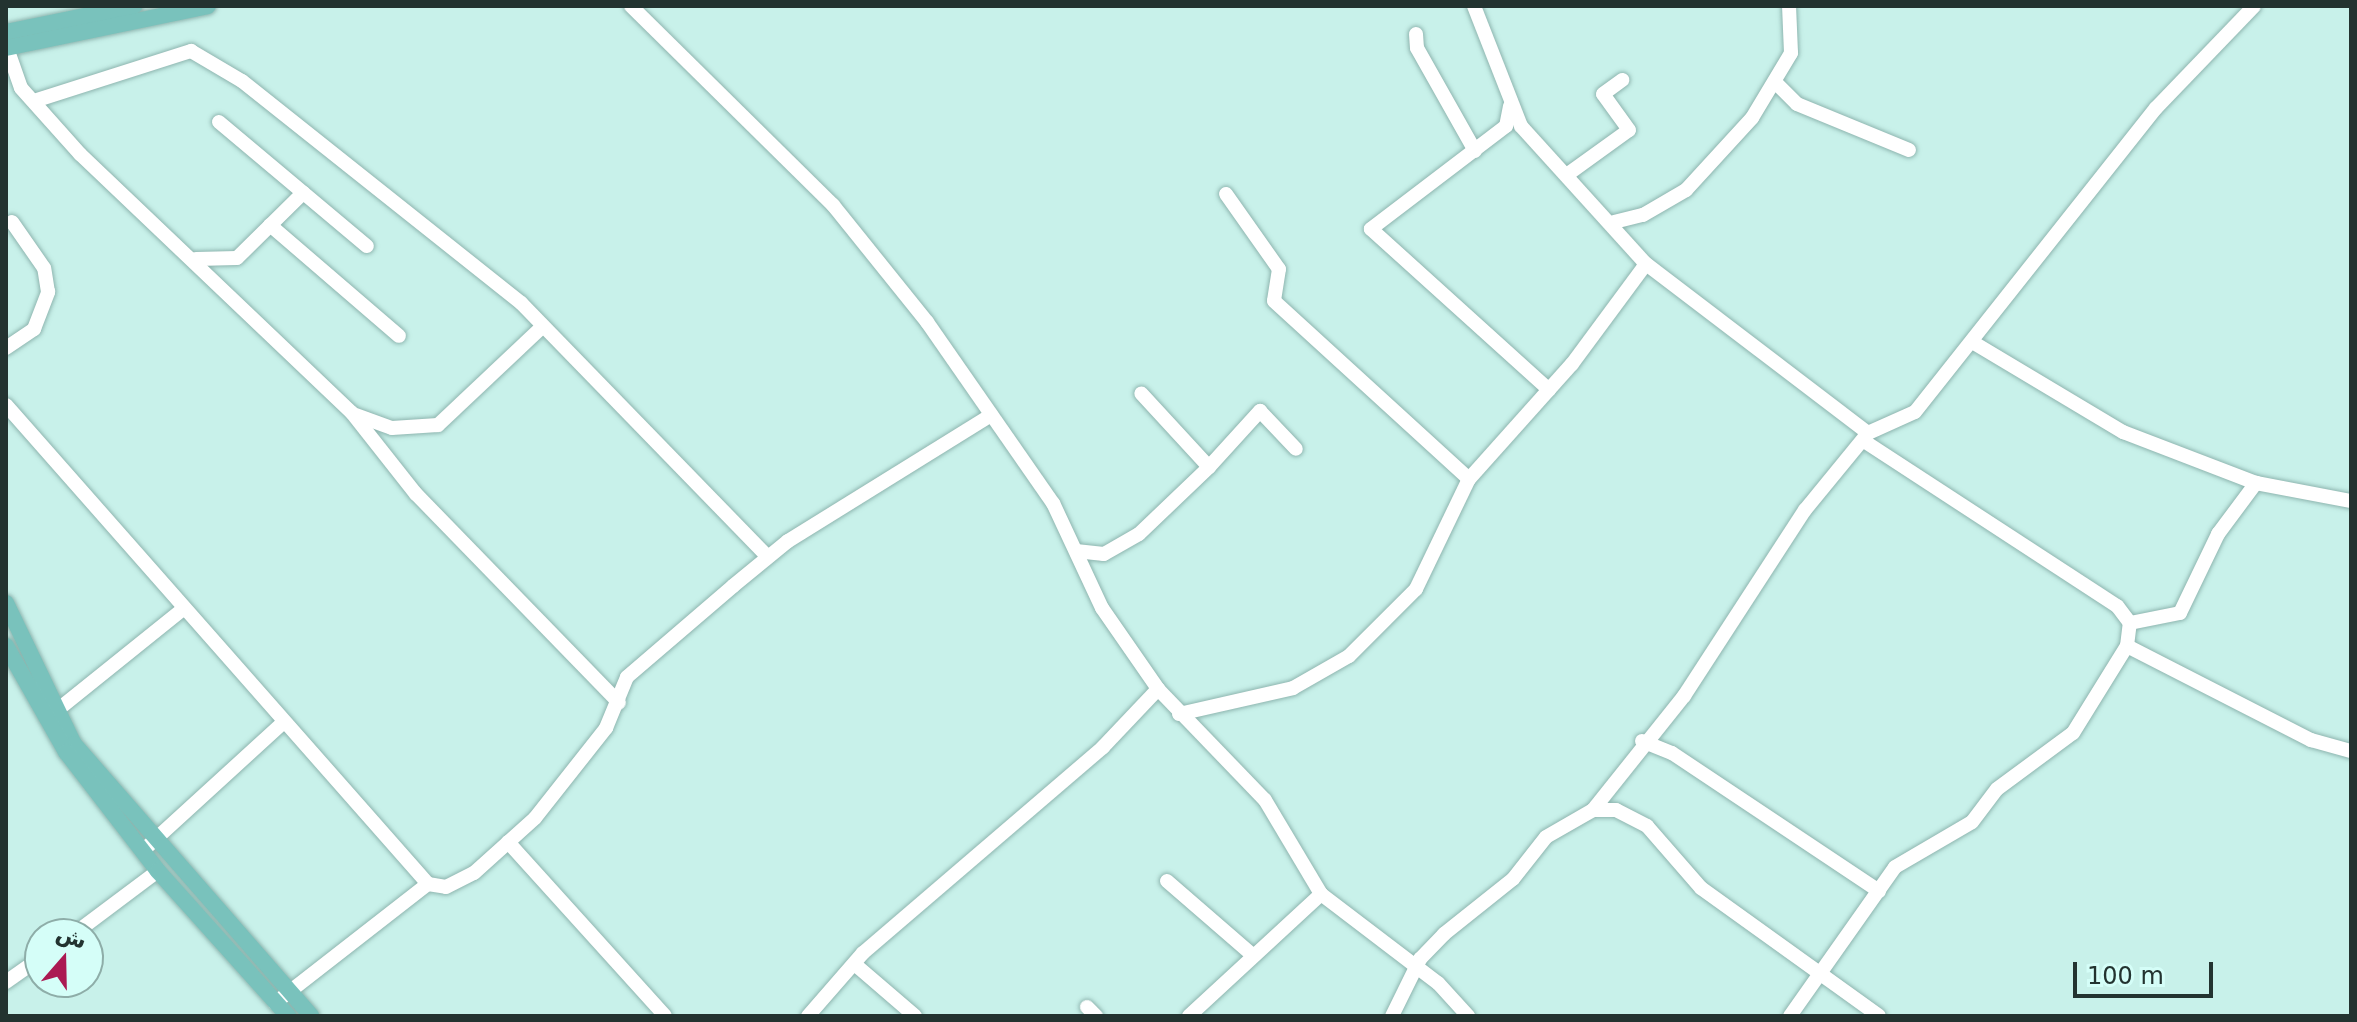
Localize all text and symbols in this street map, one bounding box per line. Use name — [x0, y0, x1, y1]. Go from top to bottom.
north arrow — [24, 918, 104, 998]
text: ش — [53, 920, 90, 954]
scale bar — [2077, 946, 2217, 996]
text: 100 m — [2087, 962, 2164, 990]

